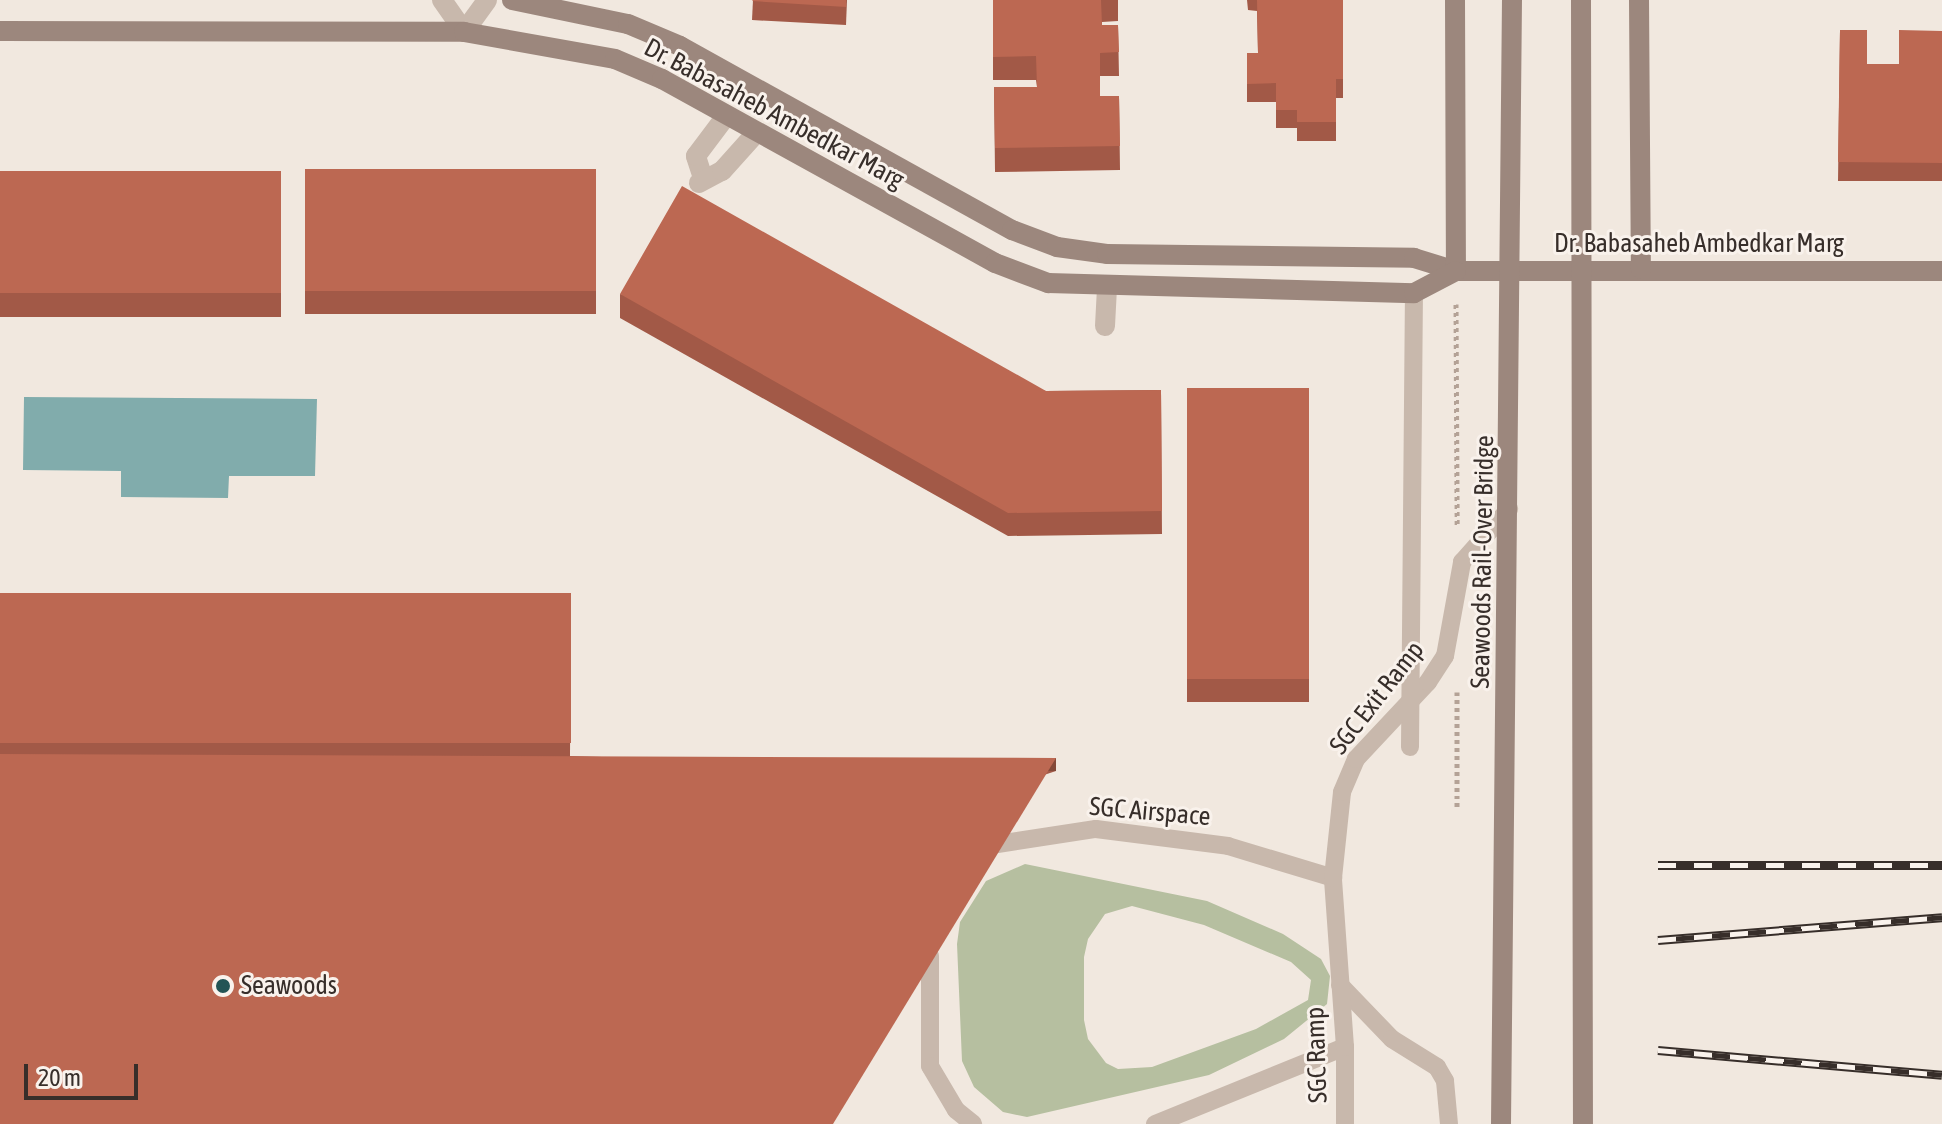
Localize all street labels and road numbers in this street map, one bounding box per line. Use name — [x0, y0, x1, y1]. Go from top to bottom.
street label: Dr. Babasaheb Ambedkar Marg — [639, 32, 909, 196]
street label: Dr. Babasaheb Ambedkar Marg — [1554, 228, 1844, 260]
street label: Seawoods Rail-Over Bridge — [1465, 435, 1501, 689]
street label: SGC Exit Ramp — [1323, 635, 1431, 761]
street label: SGC Airspace — [1088, 791, 1212, 833]
street label: SGC Ramp — [1300, 1006, 1334, 1104]

